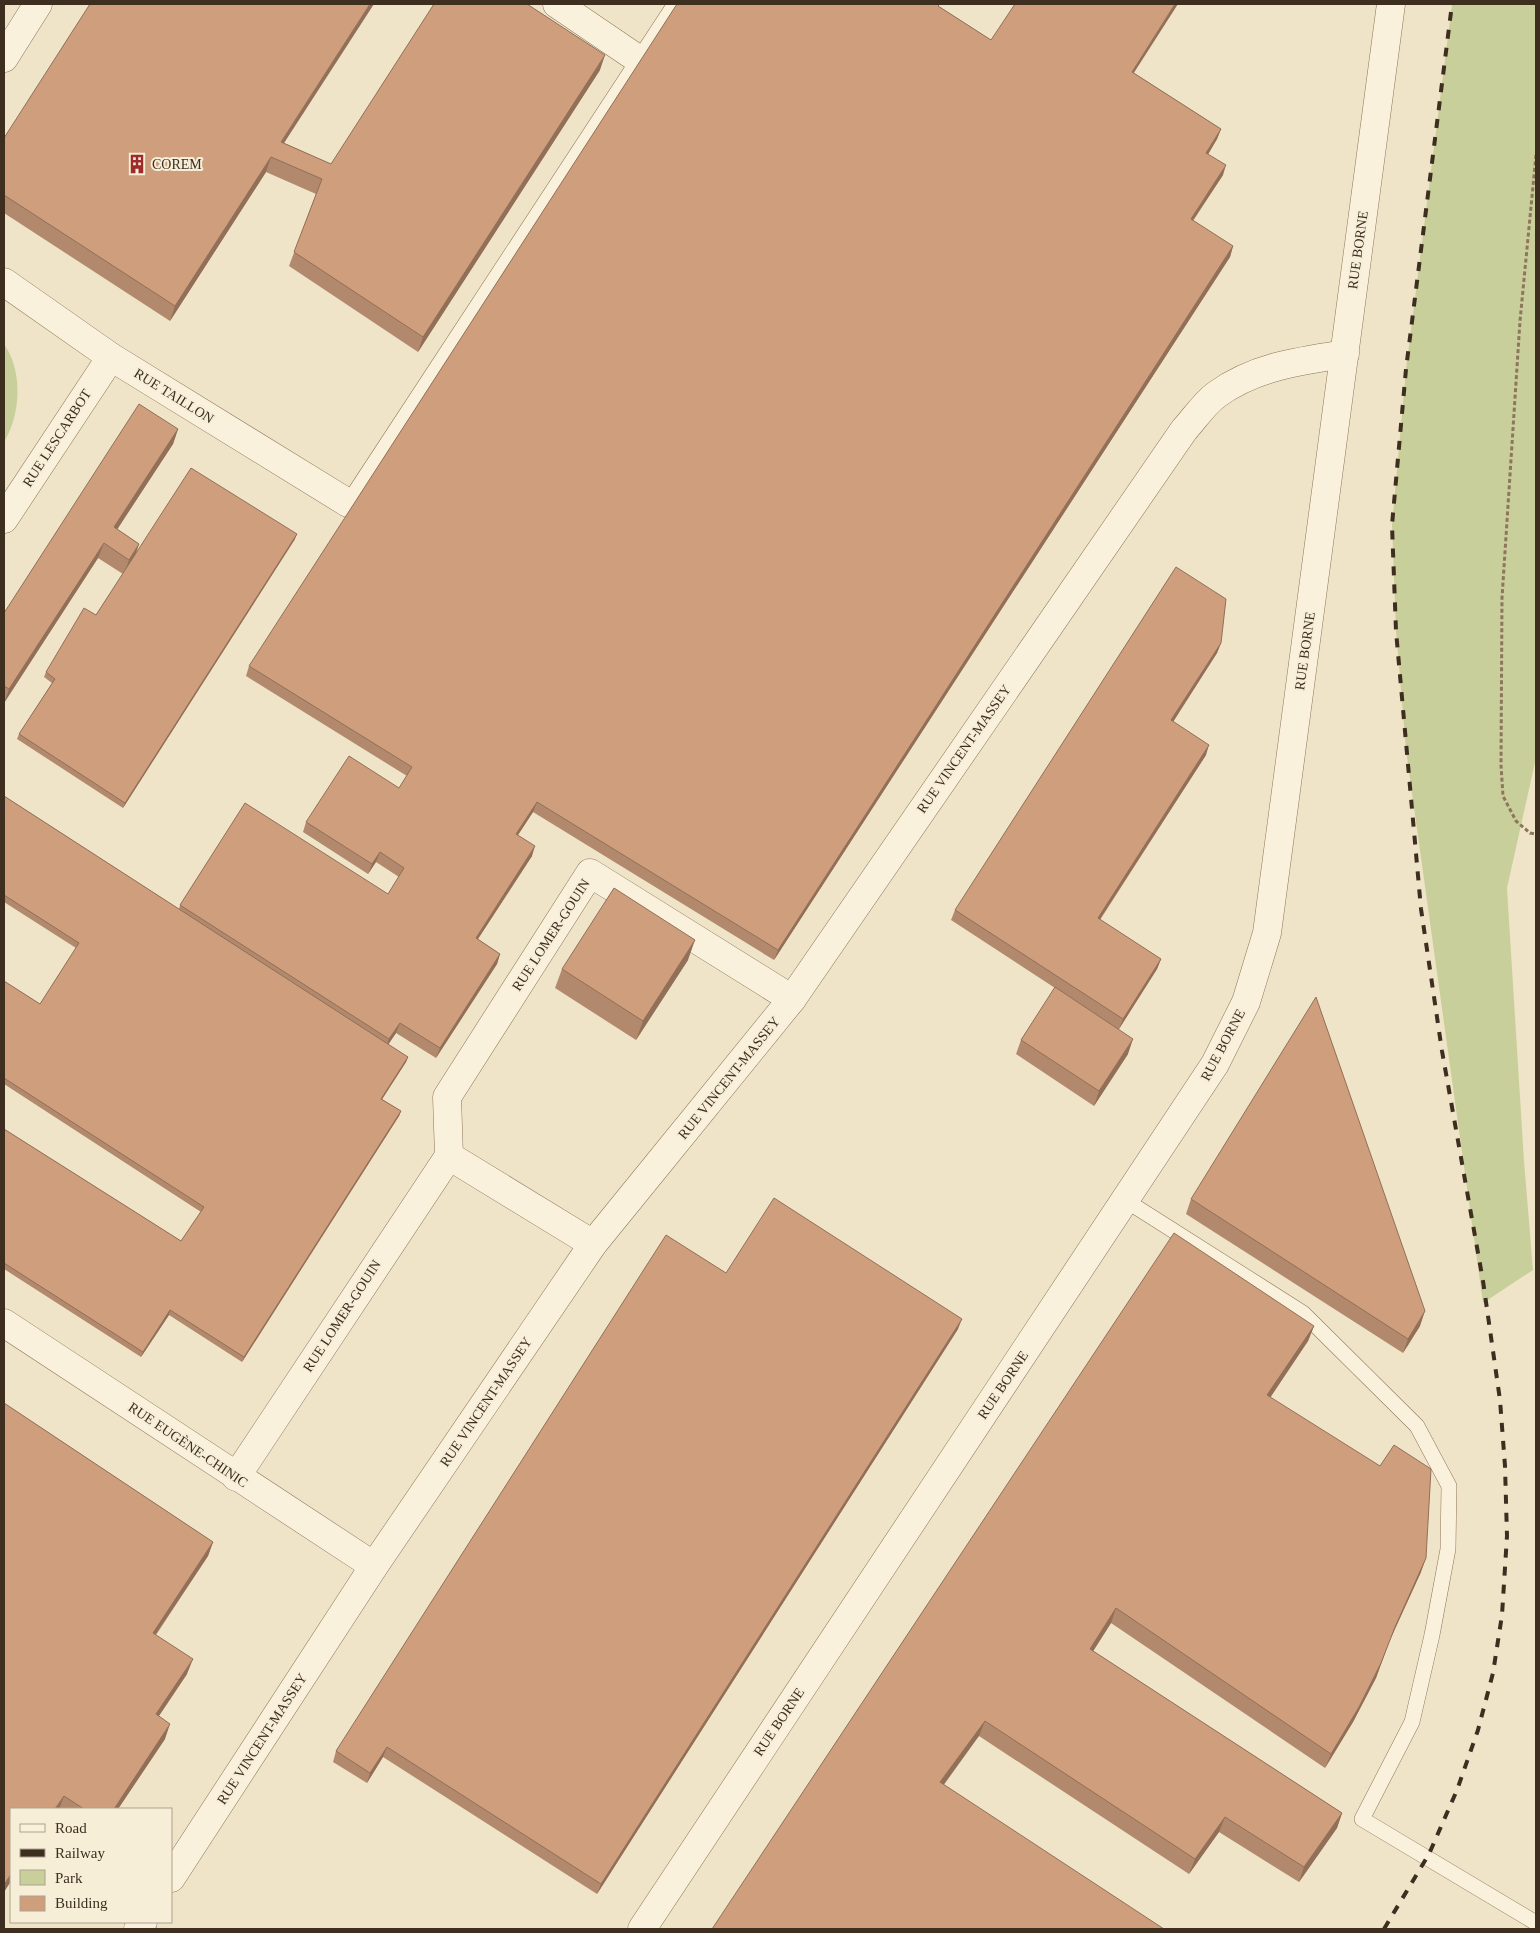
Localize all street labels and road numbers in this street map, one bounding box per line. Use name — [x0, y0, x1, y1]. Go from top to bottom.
street label: RUE BORNE — [1345, 210, 1371, 290]
street label: RUE TAILLON — [132, 366, 216, 426]
street label: RUE LESCARBOT — [20, 386, 94, 490]
street label: RUE BORNE — [1292, 611, 1318, 691]
street label: RUE VINCENT-MASSEY — [914, 682, 1014, 816]
street label: RUE LOMER-GOUIN — [509, 876, 593, 994]
street label: RUE BORNE — [1198, 1007, 1248, 1083]
street label: RUE VINCENT-MASSEY — [675, 1014, 783, 1142]
street label: RUE LOMER-GOUIN — [300, 1257, 384, 1375]
street label: RUE VINCENT-MASSEY — [437, 1334, 535, 1470]
street label: RUE BORNE — [975, 1348, 1031, 1422]
street label: RUE EUGÈNE-CHINIC — [126, 1399, 251, 1490]
street label: RUE VINCENT-MASSEY — [214, 1671, 310, 1807]
street label: RUE BORNE — [751, 1685, 807, 1759]

